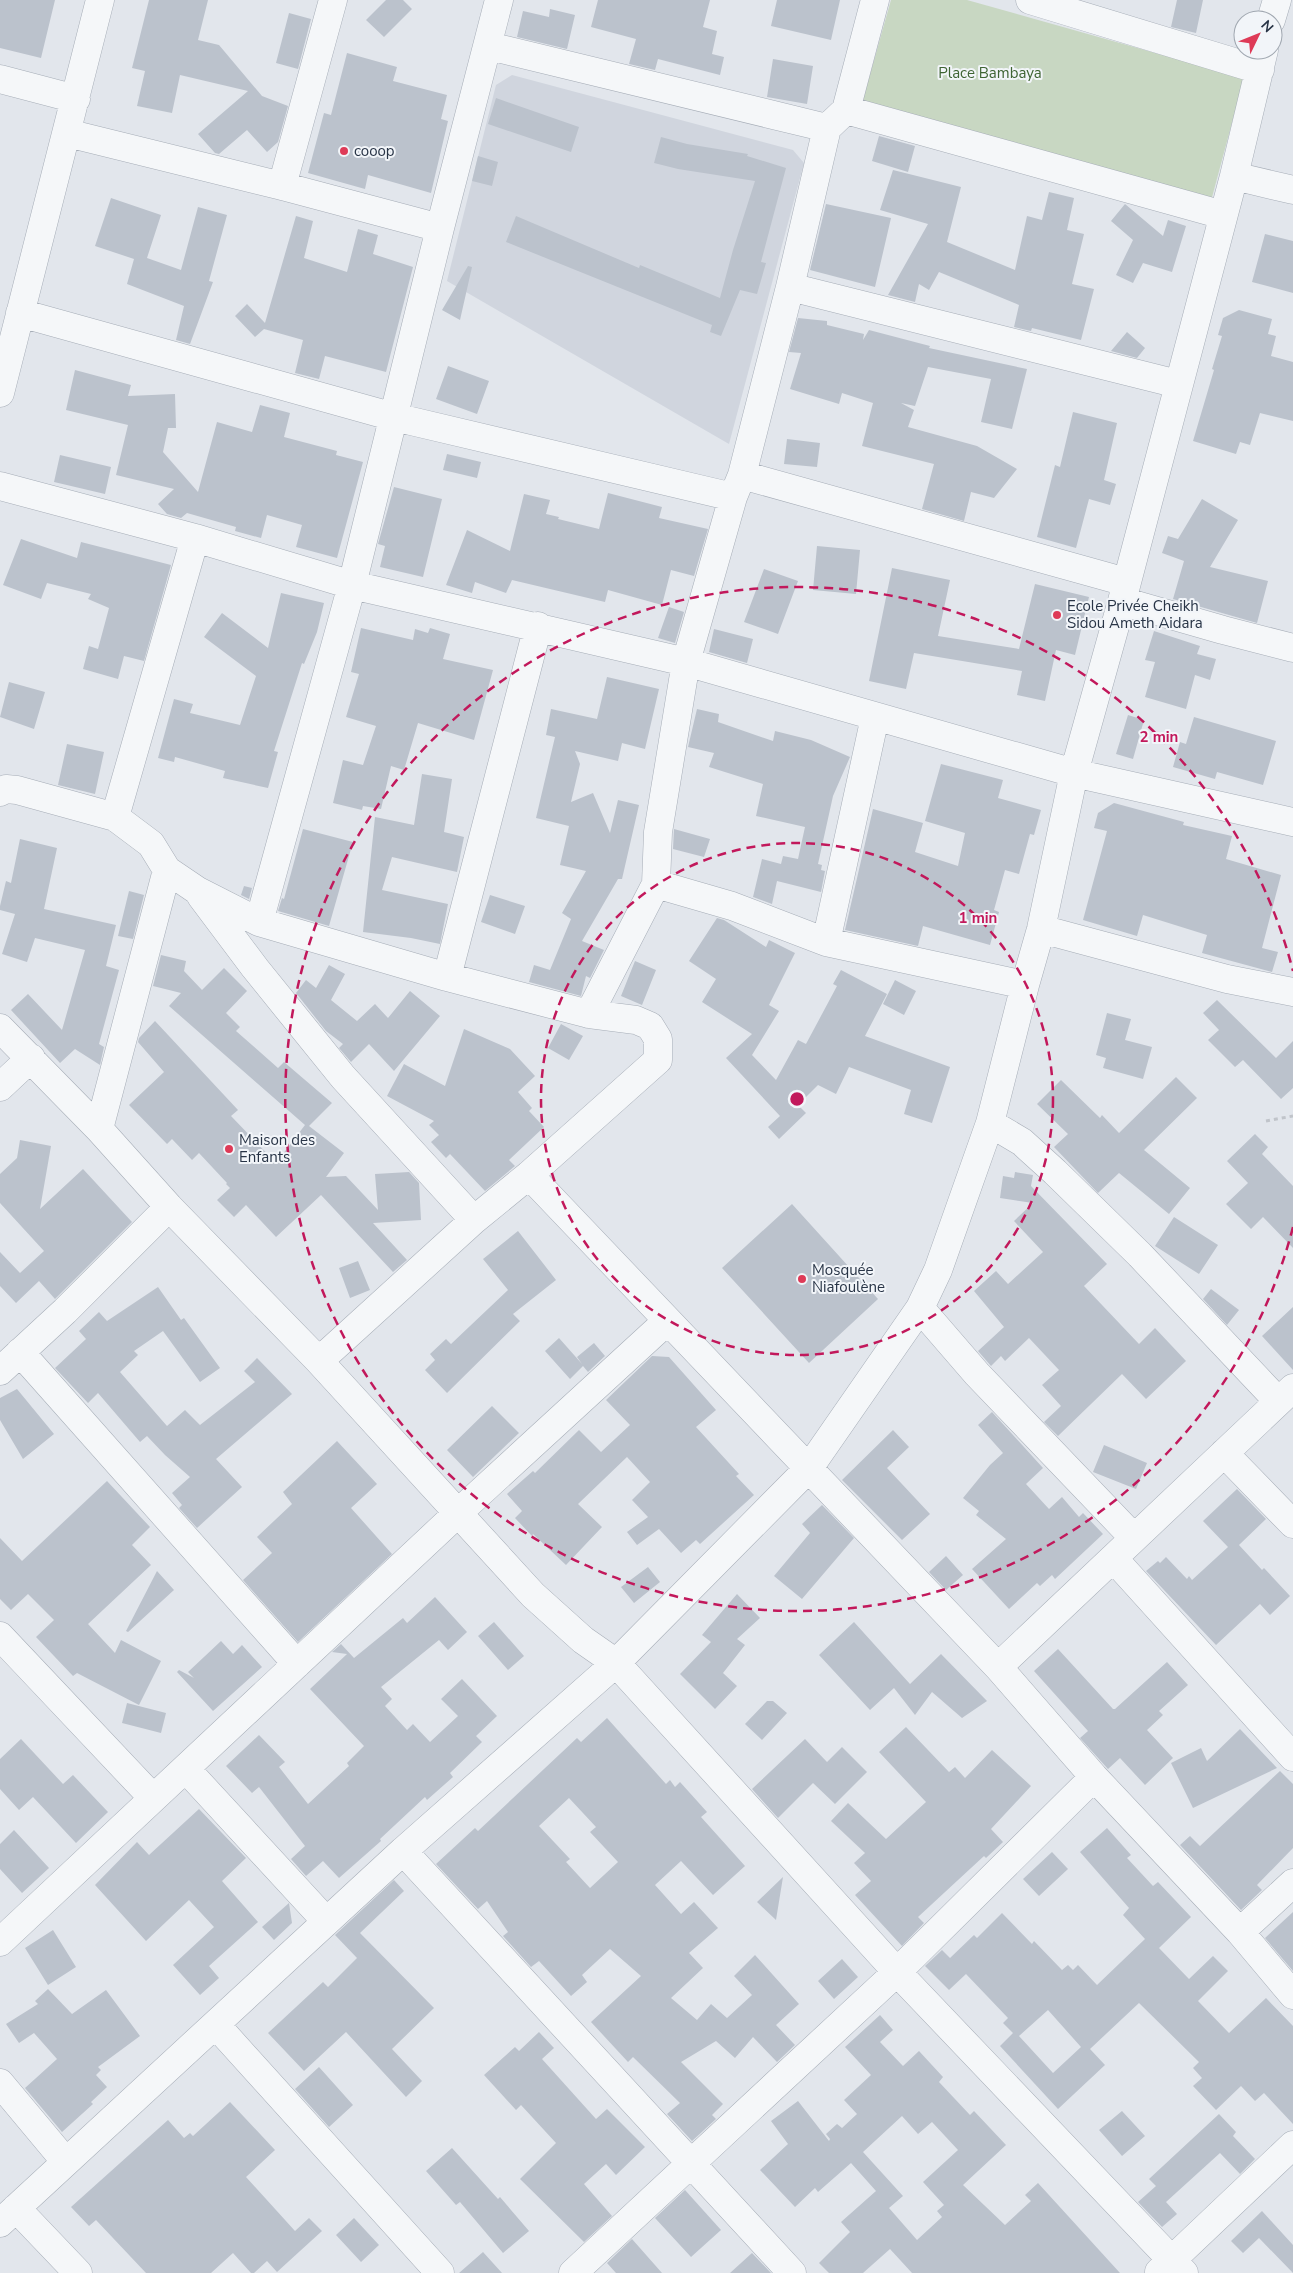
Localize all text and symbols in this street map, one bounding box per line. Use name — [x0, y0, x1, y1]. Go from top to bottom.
north arrow — [1233, 10, 1283, 60]
text: N — [1257, 16, 1278, 37]
park label: Place Bambaya — [938, 63, 1042, 83]
place label: cooop — [354, 141, 395, 161]
marker: cooop — [338, 145, 350, 157]
place label: Ecole Privée Cheikh Sidou Ameth Aidara — [1067, 596, 1203, 633]
marker: Ecole Privée Cheikh Sidou Ameth Aidara — [1051, 609, 1063, 621]
text: 2 min — [1140, 727, 1178, 747]
text: 1 min — [959, 908, 997, 928]
centre of rings — [788, 1090, 806, 1108]
place label: Maison des Enfants — [239, 1130, 315, 1167]
marker: Maison des Enfants — [223, 1143, 235, 1155]
place label: Mosquée Niafoulène — [812, 1260, 885, 1297]
marker: Mosquée Niafoulène — [796, 1273, 808, 1285]

